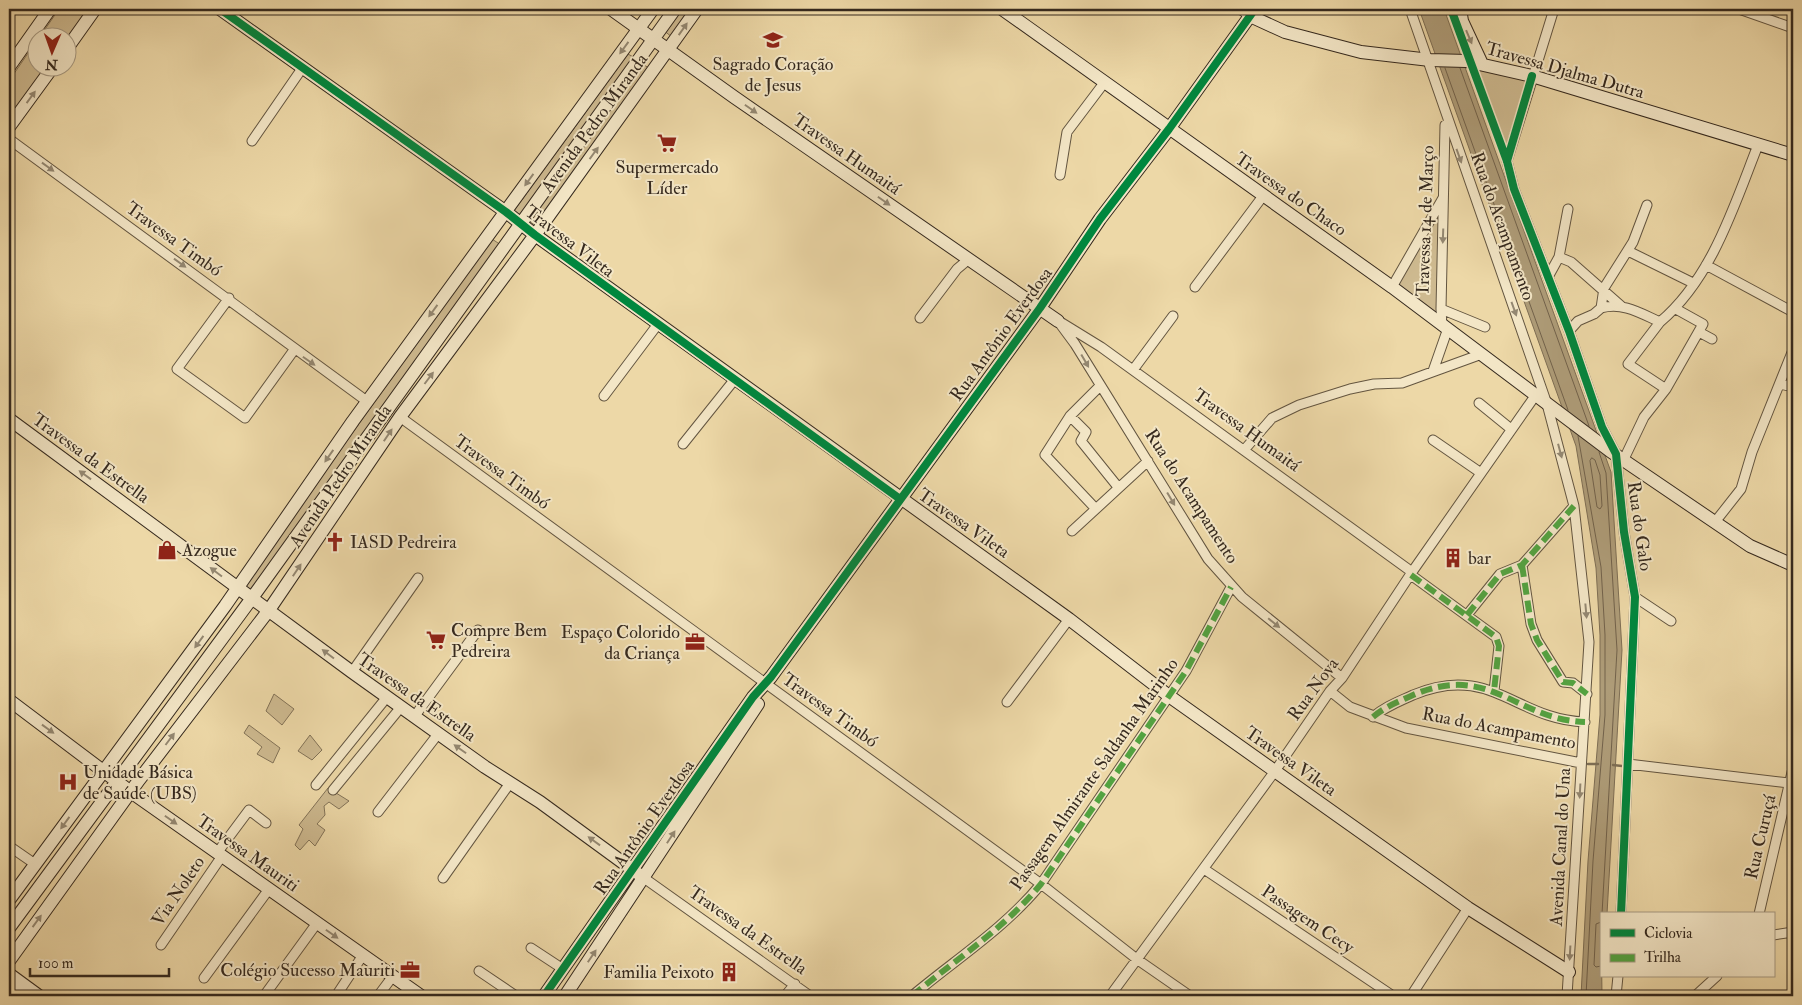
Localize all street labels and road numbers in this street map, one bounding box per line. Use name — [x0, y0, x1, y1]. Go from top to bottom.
street label: Travessa Djalma Dutra — [1483, 37, 1647, 104]
street label: Avenida Pedro Miranda — [535, 48, 653, 199]
street label: Travessa Humaitá — [788, 109, 906, 201]
street label: Travessa 14 de Março — [1411, 145, 1440, 297]
street label: Travessa do Chaco — [1230, 147, 1351, 242]
street label: Rua do Acampamento — [1465, 149, 1540, 304]
street label: Travessa Timbó — [121, 197, 227, 282]
street label: Travessa Vileta — [520, 200, 620, 283]
street label: Rua Antônio Everdosa — [945, 262, 1058, 406]
street label: Travessa Humaitá — [1189, 384, 1305, 477]
street label: Avenida Pedro Miranda — [283, 400, 397, 553]
street label: Travessa da Estrella — [27, 408, 154, 509]
street label: Rua do Acampamento — [1139, 425, 1244, 568]
street label: Travessa Timbó — [449, 430, 555, 515]
street label: Rua do Galo — [1622, 480, 1657, 573]
street label: Travessa Vileta — [913, 483, 1014, 564]
street label: Travessa da Estrella — [353, 648, 481, 747]
street label: Passagem Almirante Saldanha Marinho — [1005, 653, 1184, 895]
street label: Rua Nova — [1283, 653, 1344, 725]
street label: Travessa Timbó — [777, 668, 883, 753]
street label: Rua do Acampamento — [1420, 702, 1578, 755]
street label: Travessa Vileta — [1240, 721, 1341, 802]
street label: Rua Antônio Everdosa — [589, 755, 700, 899]
street label: Avenida Canal do Una — [1545, 767, 1576, 928]
street label: Rua Curuçá — [1740, 792, 1782, 882]
street label: Travessa Mauriti — [192, 810, 304, 897]
street label: Via Noleto — [147, 852, 210, 931]
street label: Passagem Cecy — [1257, 880, 1360, 960]
street label: Travessa da Estrella — [684, 881, 812, 980]

